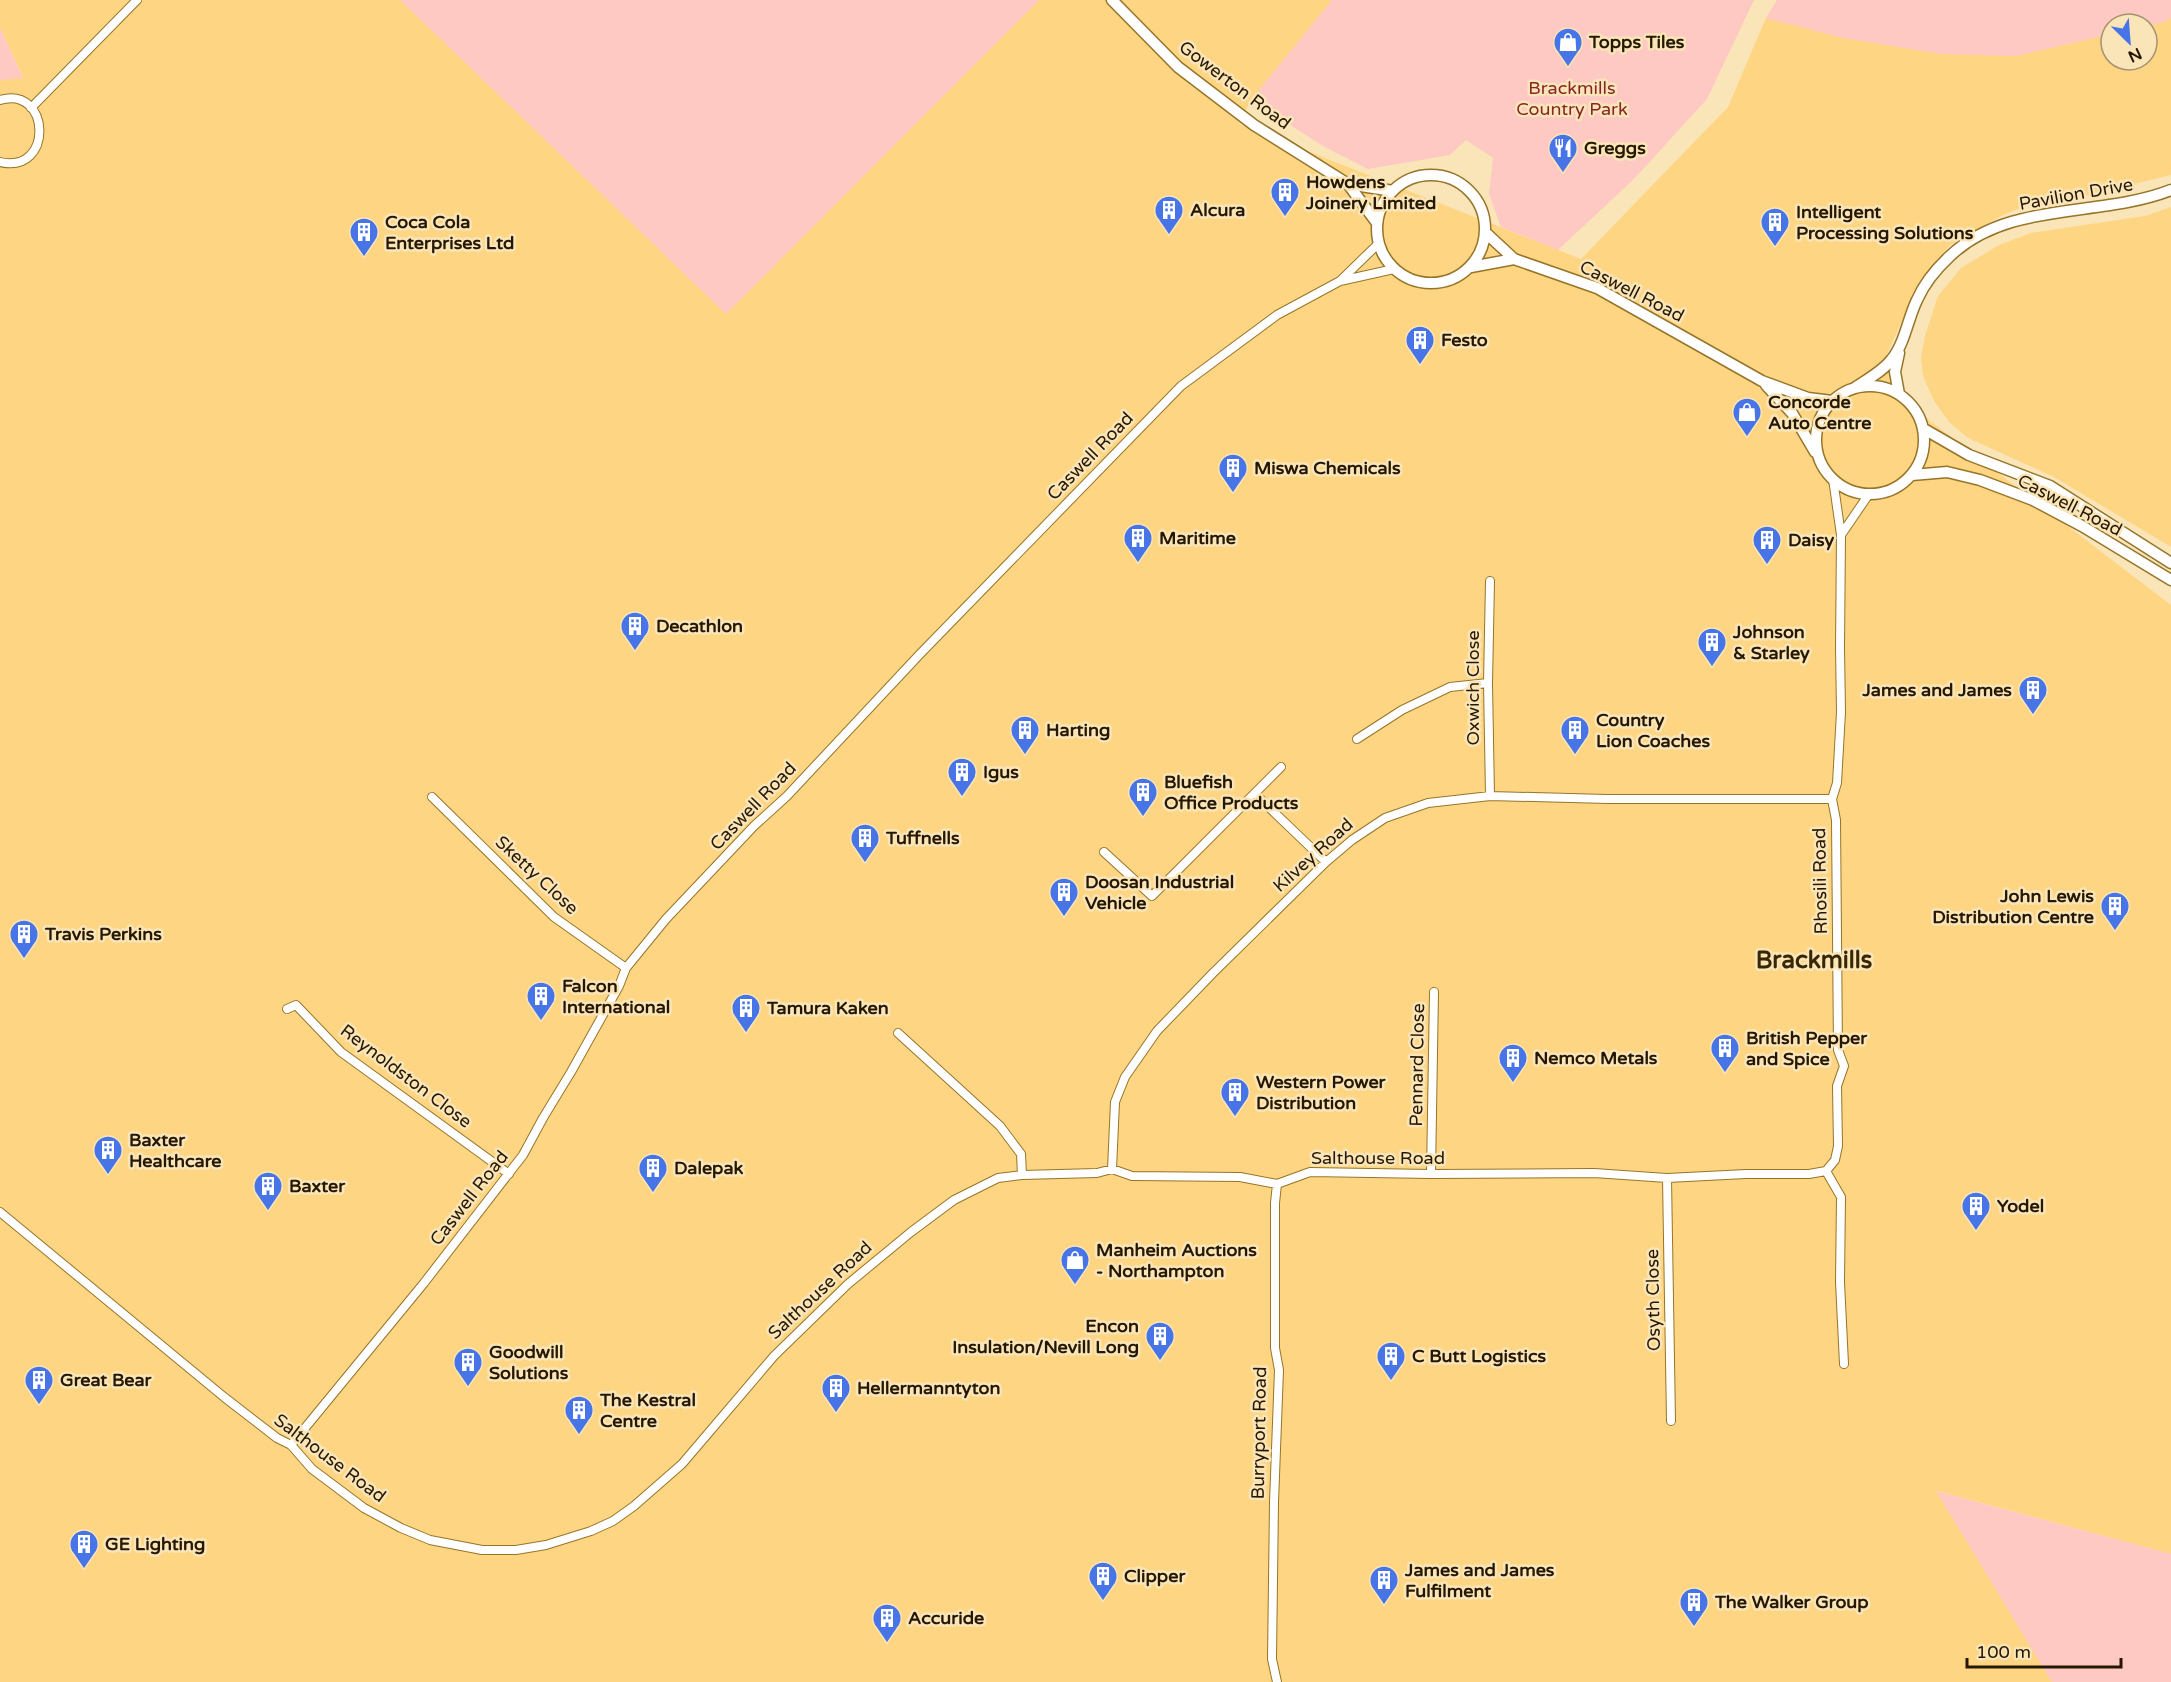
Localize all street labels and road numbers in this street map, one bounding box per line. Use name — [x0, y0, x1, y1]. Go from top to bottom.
street label: Gowerton Road — [1175, 36, 1295, 134]
street label: Pavilion Drive — [2017, 173, 2135, 215]
street label: Caswell Road — [1576, 255, 1688, 327]
street label: Caswell Road — [1042, 407, 1138, 505]
street label: Caswell Road — [2014, 469, 2126, 541]
street label: Oxwich Close — [1462, 630, 1484, 746]
street label: Caswell Road — [705, 757, 801, 855]
street label: Kilvey Road — [1268, 813, 1358, 897]
street label: Rhosili Road — [1808, 827, 1832, 935]
street label: Sketty Close — [491, 831, 583, 919]
street label: Pennard Close — [1405, 1003, 1429, 1127]
street label: Reynoldston Close — [336, 1019, 476, 1133]
street label: Caswell Road — [425, 1146, 513, 1250]
street label: Salthouse Road — [1311, 1147, 1445, 1169]
street label: Salthouse Road — [763, 1236, 877, 1344]
street label: Osyth Close — [1641, 1249, 1665, 1351]
street label: Burryport Road — [1247, 1366, 1271, 1500]
street label: Salthouse Road — [270, 1409, 390, 1507]

